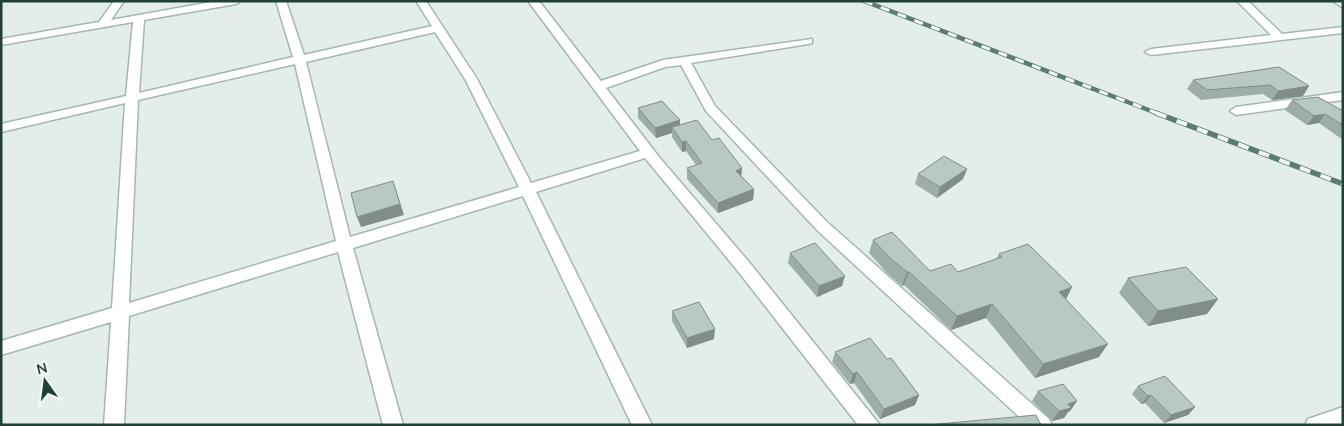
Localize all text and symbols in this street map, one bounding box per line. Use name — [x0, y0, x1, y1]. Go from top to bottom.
north arrow — [20, 356, 70, 406]
text: N — [35, 358, 49, 379]

